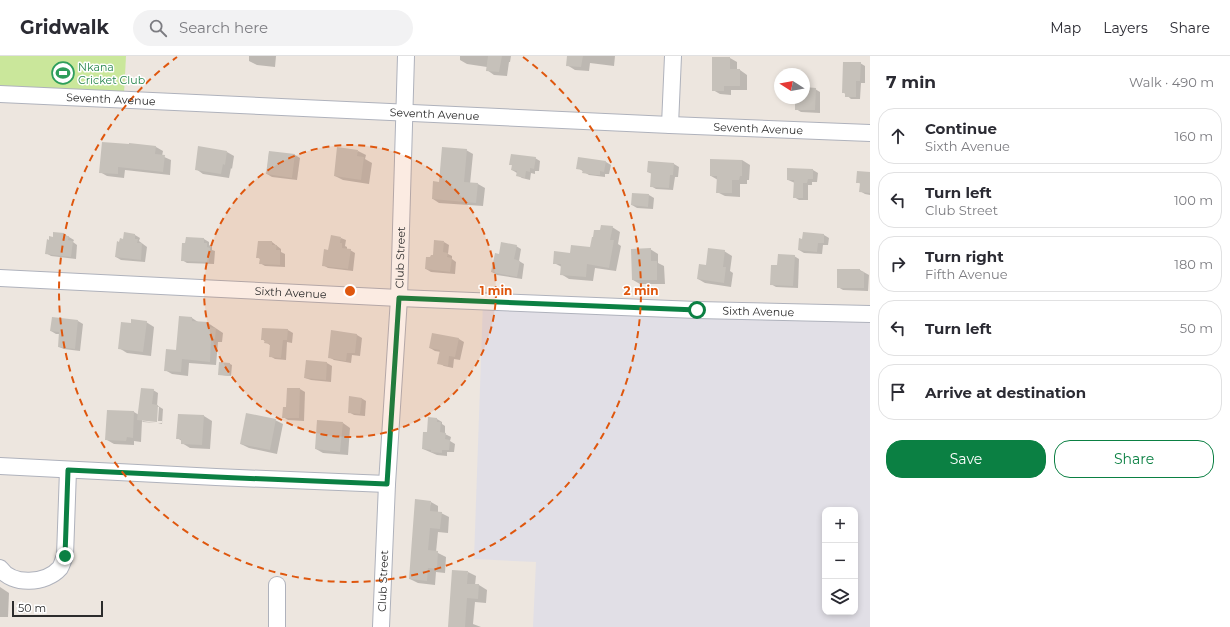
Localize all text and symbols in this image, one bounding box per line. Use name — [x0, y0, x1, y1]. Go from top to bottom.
search box — [133, 10, 413, 46]
text: Gridwalk — [20, 16, 109, 39]
icon: search — [147, 17, 169, 39]
text: Search here — [179, 18, 268, 37]
text: Map — [1050, 19, 1081, 37]
text: Layers — [1103, 19, 1148, 37]
text: Share — [1170, 19, 1210, 37]
sports icon: Nkana Cricket Club — [50, 60, 76, 86]
place label: Nkana Cricket Club — [78, 60, 145, 87]
north arrow — [774, 68, 810, 104]
text: 7 min — [886, 72, 936, 92]
text: Walk · 490 m — [1129, 74, 1214, 90]
street label: Seventh Avenue — [66, 90, 156, 108]
street label: Seventh Avenue — [389, 105, 480, 123]
text: Continue — [925, 119, 997, 138]
street label: Seventh Avenue — [713, 120, 804, 137]
icon: ahead — [887, 125, 909, 147]
text: 160 m — [1175, 128, 1213, 144]
text: Sixth Avenue — [925, 138, 1010, 154]
text: Turn left — [925, 183, 992, 202]
icon: left — [887, 189, 909, 211]
text: 100 m — [1174, 192, 1213, 208]
text: Club Street — [925, 202, 998, 218]
street label: Club Street — [392, 226, 408, 289]
text: Turn right — [925, 247, 1004, 266]
icon: right — [887, 253, 909, 275]
text: 180 m — [1174, 256, 1213, 272]
text: Fifth Avenue — [925, 266, 1008, 282]
text: 1 min — [480, 283, 512, 298]
text: 2 min — [624, 283, 658, 298]
street label: Sixth Avenue — [254, 284, 327, 301]
centre of rings — [343, 284, 357, 298]
route start — [688, 301, 706, 319]
street label: Sixth Avenue — [722, 304, 795, 319]
icon: left — [887, 317, 909, 339]
text: Turn left — [925, 319, 992, 338]
text: 50 m — [1180, 320, 1213, 336]
icon: arrive — [887, 381, 909, 403]
text: Arrive at destination — [925, 383, 1086, 402]
button: Save — [886, 440, 1046, 478]
button: Share — [1054, 440, 1214, 478]
map controls — [822, 507, 858, 615]
button: + — [822, 507, 858, 543]
button: − — [822, 543, 858, 579]
route end — [56, 547, 74, 565]
street label: Club Street — [375, 549, 391, 612]
button: layers — [822, 579, 858, 615]
scale bar — [12, 599, 103, 618]
text: 50 m — [18, 601, 46, 615]

